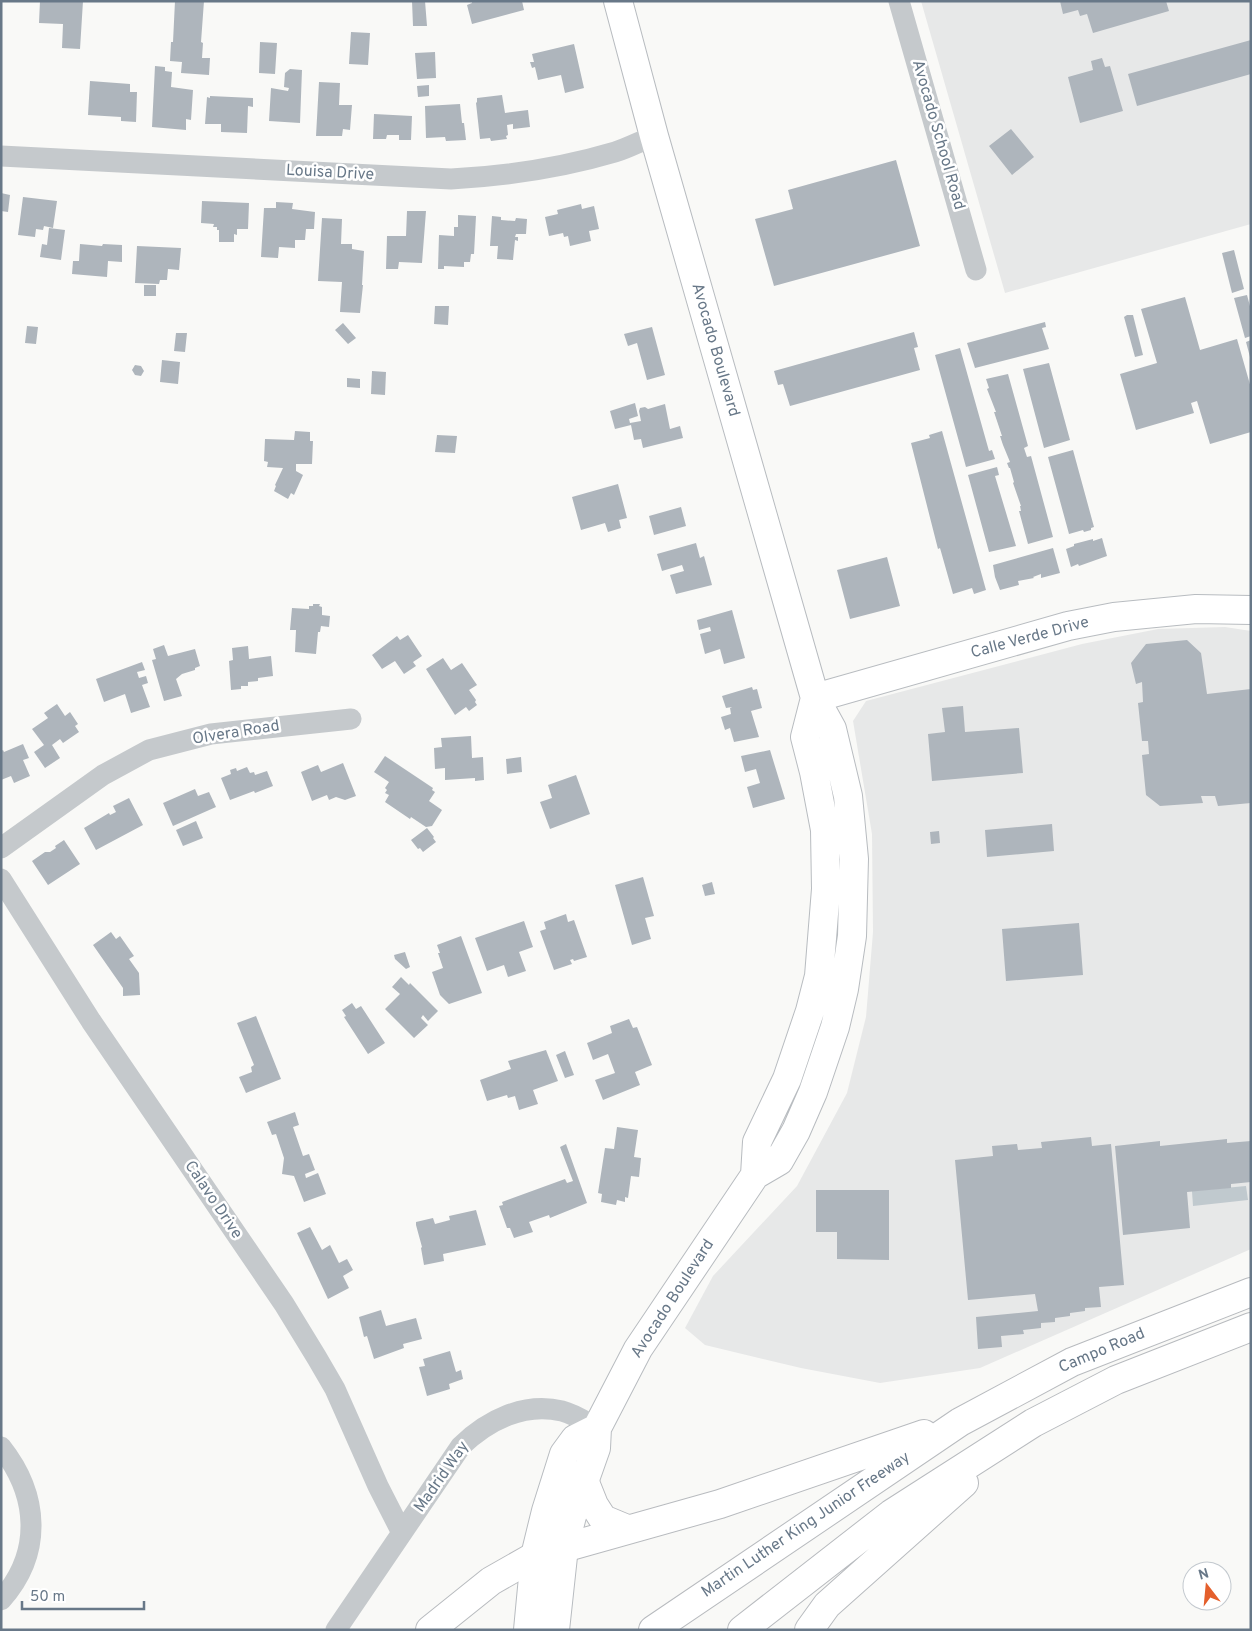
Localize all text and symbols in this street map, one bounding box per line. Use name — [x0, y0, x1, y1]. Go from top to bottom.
street label: Avocado School Road — [907, 58, 969, 212]
street label: Louisa Drive — [285, 161, 375, 185]
street label: Avocado Boulevard — [686, 281, 744, 419]
street label: Calle Verde Drive — [969, 613, 1091, 663]
street label: Olvera Road — [191, 716, 281, 750]
street label: Calavo Drive — [180, 1157, 246, 1243]
street label: Avocado Boulevard — [627, 1236, 719, 1362]
street label: Campo Road — [1056, 1324, 1148, 1378]
street label: Madrid Way — [410, 1437, 474, 1517]
street label: Martin Luther King Junior Freeway — [698, 1448, 914, 1602]
north arrow — [1182, 1561, 1232, 1611]
text: N — [1197, 1565, 1211, 1585]
scale bar — [22, 1578, 145, 1610]
text: 50 m — [30, 1588, 65, 1607]

